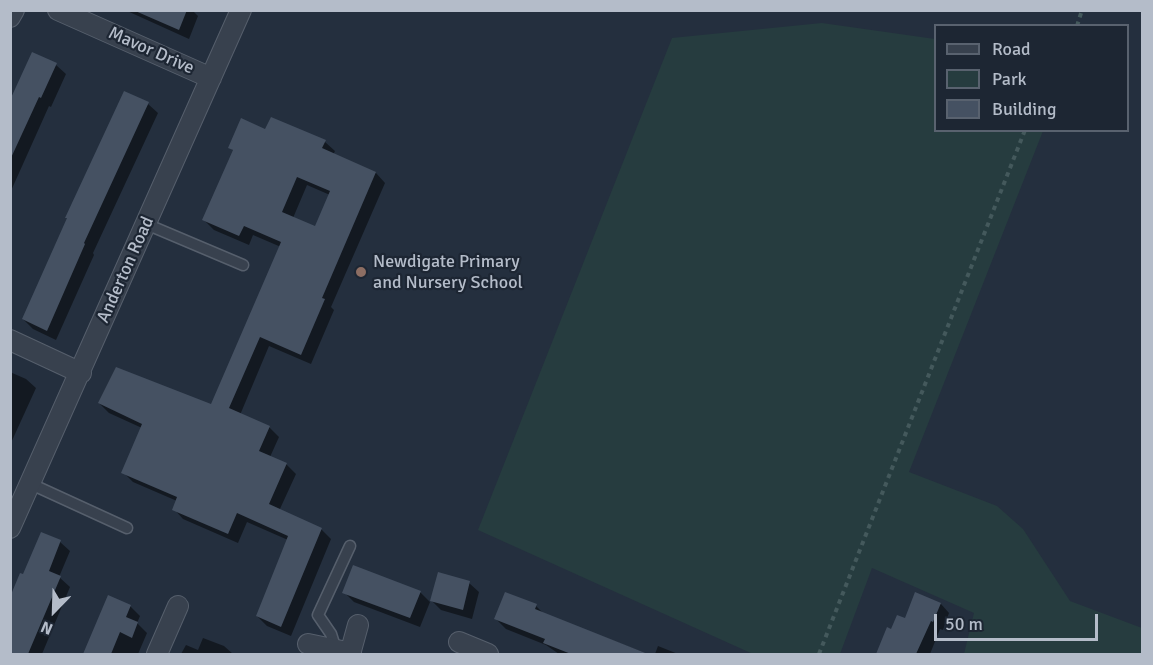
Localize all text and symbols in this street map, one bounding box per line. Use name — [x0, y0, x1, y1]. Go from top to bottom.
street label: Mavor Drive — [105, 23, 197, 79]
legend — [934, 24, 1129, 132]
text: Road — [992, 38, 1031, 60]
text: Park — [992, 68, 1027, 90]
text: Building — [992, 98, 1056, 120]
street label: Anderton Road — [93, 213, 159, 327]
place label: Newdigate Primary and Nursery School — [373, 251, 523, 294]
marker: Newdigate Primary and Nursery School — [354, 265, 368, 279]
north arrow — [24, 581, 84, 641]
scale bar — [937, 602, 1100, 640]
text: 50 m — [945, 613, 983, 635]
text: N — [38, 616, 56, 639]

